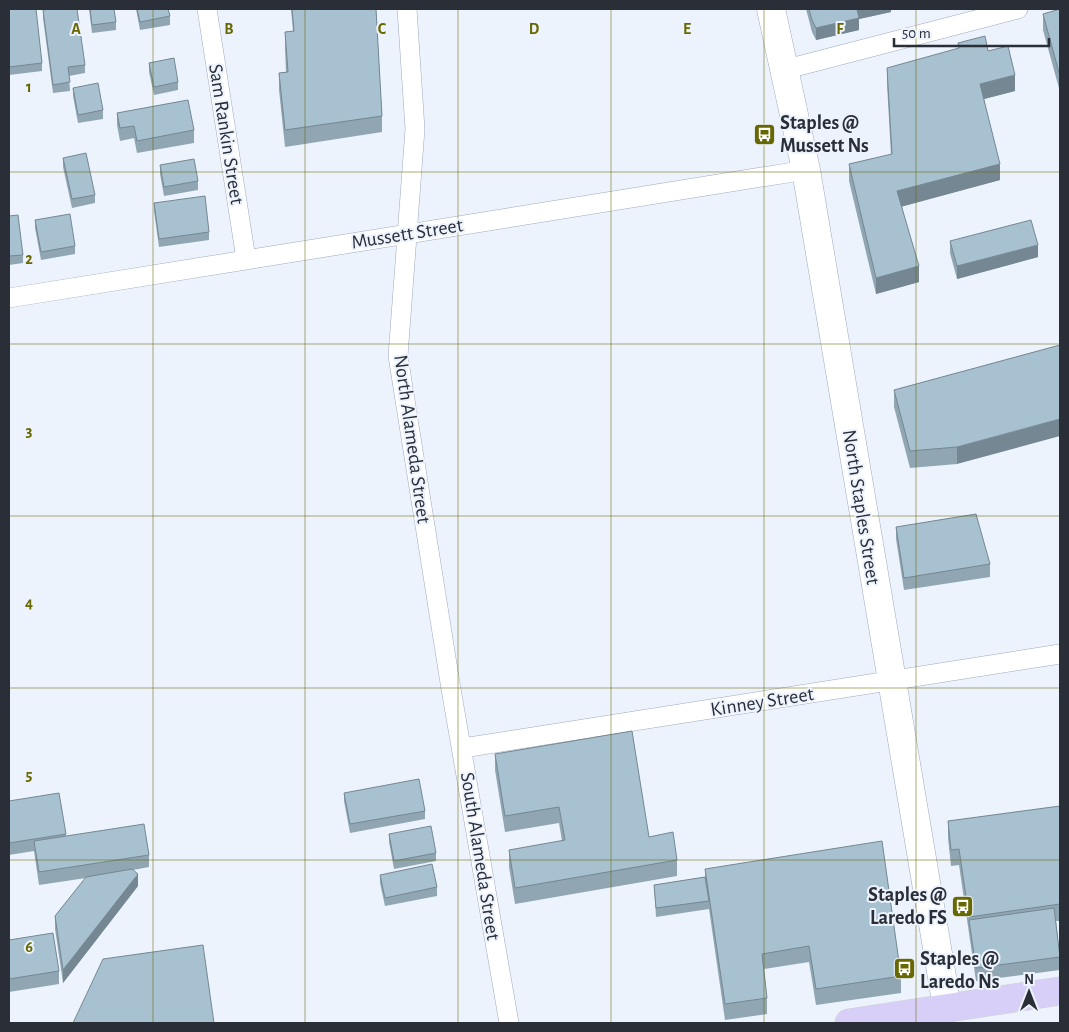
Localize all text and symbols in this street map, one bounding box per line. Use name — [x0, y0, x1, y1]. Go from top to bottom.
scale bar — [894, 15, 1049, 47]
text: A — [71, 21, 81, 37]
text: B — [224, 21, 234, 37]
text: C — [378, 21, 387, 37]
text: D — [529, 21, 540, 37]
text: E — [683, 21, 691, 37]
text: F — [836, 21, 844, 37]
text: 50 m — [902, 26, 931, 41]
street label: Sam Rankin Street — [205, 62, 247, 207]
text: 1 — [26, 79, 32, 95]
place label: Staples @ Mussett Ns — [780, 113, 869, 156]
bus stop icon: Staples @ Mussett Ns — [752, 122, 776, 146]
street label: Mussett Street — [350, 215, 465, 253]
text: 2 — [25, 251, 33, 267]
street label: North Alameda Street — [390, 353, 434, 525]
text: 3 — [26, 423, 33, 439]
street label: North Staples Street — [839, 428, 883, 587]
text: 4 — [25, 595, 33, 611]
street label: Kinney Street — [709, 684, 816, 720]
text: 5 — [26, 767, 33, 783]
street label: South Alameda Street — [457, 771, 503, 942]
place label: Staples @ Laredo FS — [868, 885, 947, 928]
bus stop icon: Staples @ Laredo FS — [951, 894, 975, 918]
text: 6 — [25, 939, 33, 955]
place label: Staples @ Laredo Ns — [920, 949, 1000, 992]
bus stop icon: Staples @ Laredo Ns — [892, 957, 916, 981]
north arrow — [1004, 967, 1054, 1017]
text: N — [1024, 973, 1034, 987]

